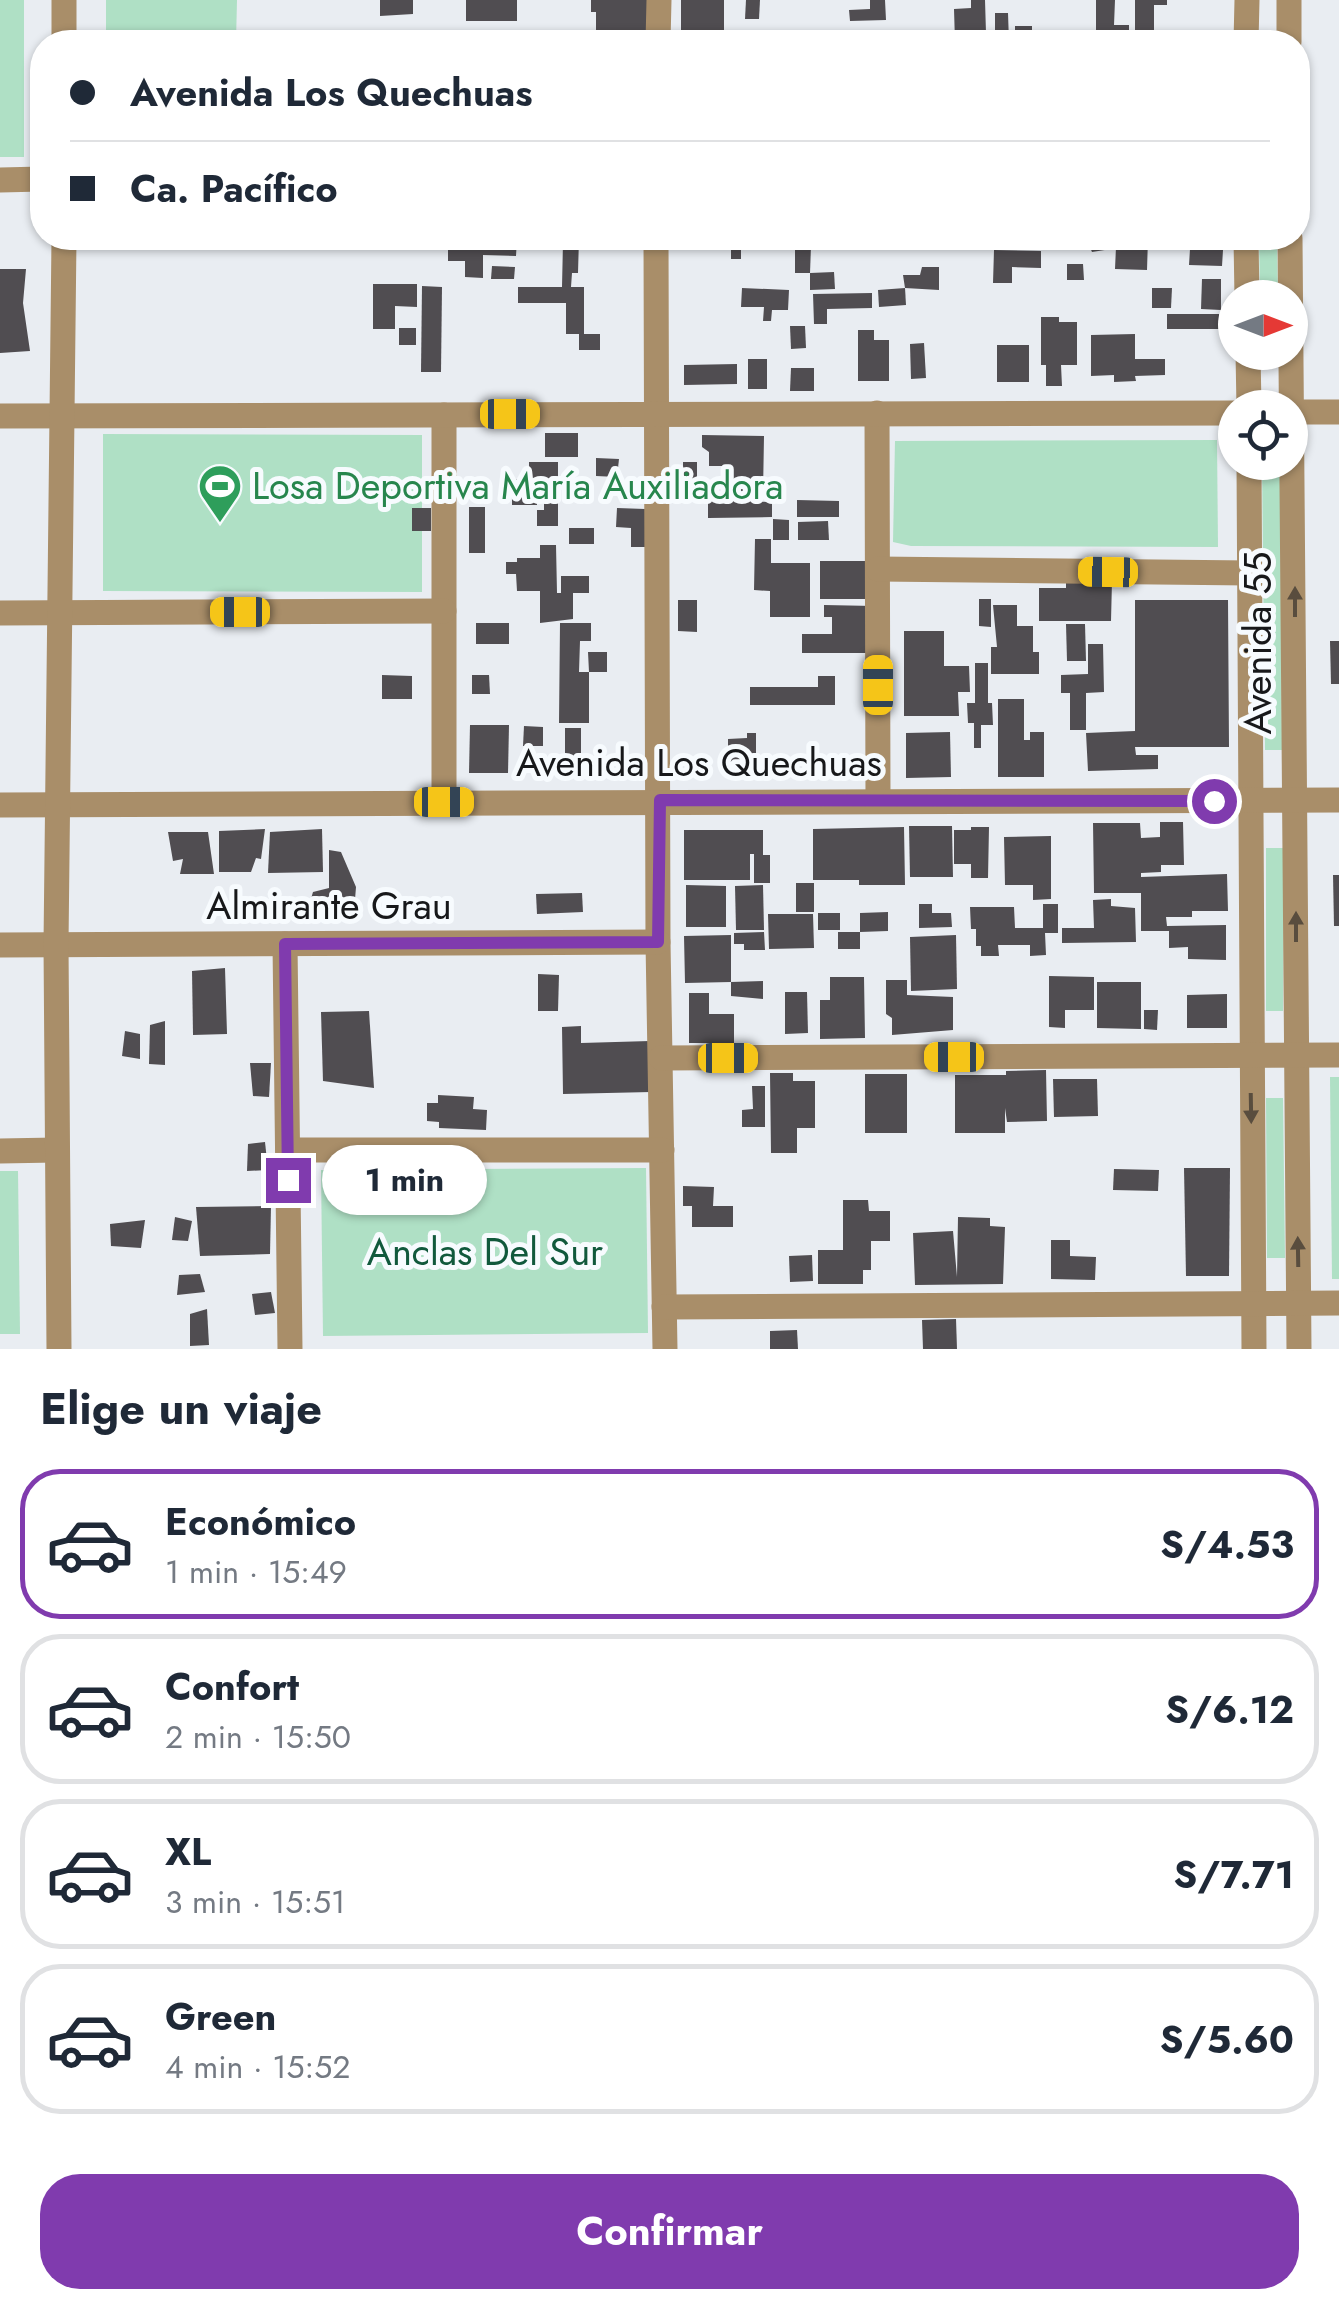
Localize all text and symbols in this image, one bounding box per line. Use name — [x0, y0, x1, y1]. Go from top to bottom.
text: Avenida Los Quechuas — [130, 65, 533, 120]
text: Ca. Pacífico — [130, 161, 338, 216]
north arrow — [1218, 280, 1308, 370]
map controls — [1218, 280, 1308, 480]
button: locate — [1218, 390, 1308, 480]
car — [480, 399, 540, 429]
place label: Losa Deportiva María Auxiliadora — [252, 458, 783, 513]
sports icon: Losa Deportiva María Auxiliadora — [197, 463, 243, 524]
street label: Avenida 55 — [1230, 552, 1285, 734]
car — [1078, 556, 1138, 588]
one-way arrow — [1287, 585, 1303, 617]
car — [210, 597, 270, 627]
car — [863, 655, 893, 715]
street label: Avenida Los Quechuas — [516, 735, 882, 790]
route start — [1192, 779, 1237, 824]
car — [414, 787, 474, 817]
street label: Almirante Grau — [206, 878, 452, 933]
one-way arrow — [1288, 910, 1304, 942]
car — [924, 1042, 984, 1072]
car — [698, 1043, 758, 1073]
one-way arrow — [1243, 1093, 1259, 1125]
callout: 1 min — [323, 1145, 488, 1215]
text: 1 min — [365, 1157, 444, 1203]
route end — [266, 1158, 311, 1203]
park label: Anclas Del Sur — [367, 1224, 603, 1279]
one-way arrow — [1290, 1235, 1306, 1267]
text: Elige un viaje — [40, 1376, 322, 1441]
text: Económico — [165, 1494, 356, 1549]
icon: car — [45, 1499, 135, 1589]
text: S/4.53 — [1160, 1517, 1294, 1572]
text: 1 min · 15:49 — [165, 1549, 347, 1595]
text: Confort — [165, 1659, 299, 1714]
icon: car — [45, 1664, 135, 1754]
text: S/6.12 — [1165, 1682, 1294, 1737]
text: 2 min · 15:50 — [165, 1714, 351, 1760]
text: XL — [165, 1824, 211, 1879]
icon: car — [45, 1829, 135, 1919]
text: S/7.71 — [1174, 1847, 1294, 1902]
text: 3 min · 15:51 — [165, 1879, 345, 1925]
text: Green — [165, 1989, 276, 2044]
icon: car — [45, 1994, 135, 2084]
text: S/5.60 — [1160, 2012, 1294, 2067]
text: 4 min · 15:52 — [165, 2044, 350, 2090]
button: Confirmar — [40, 2174, 1299, 2289]

